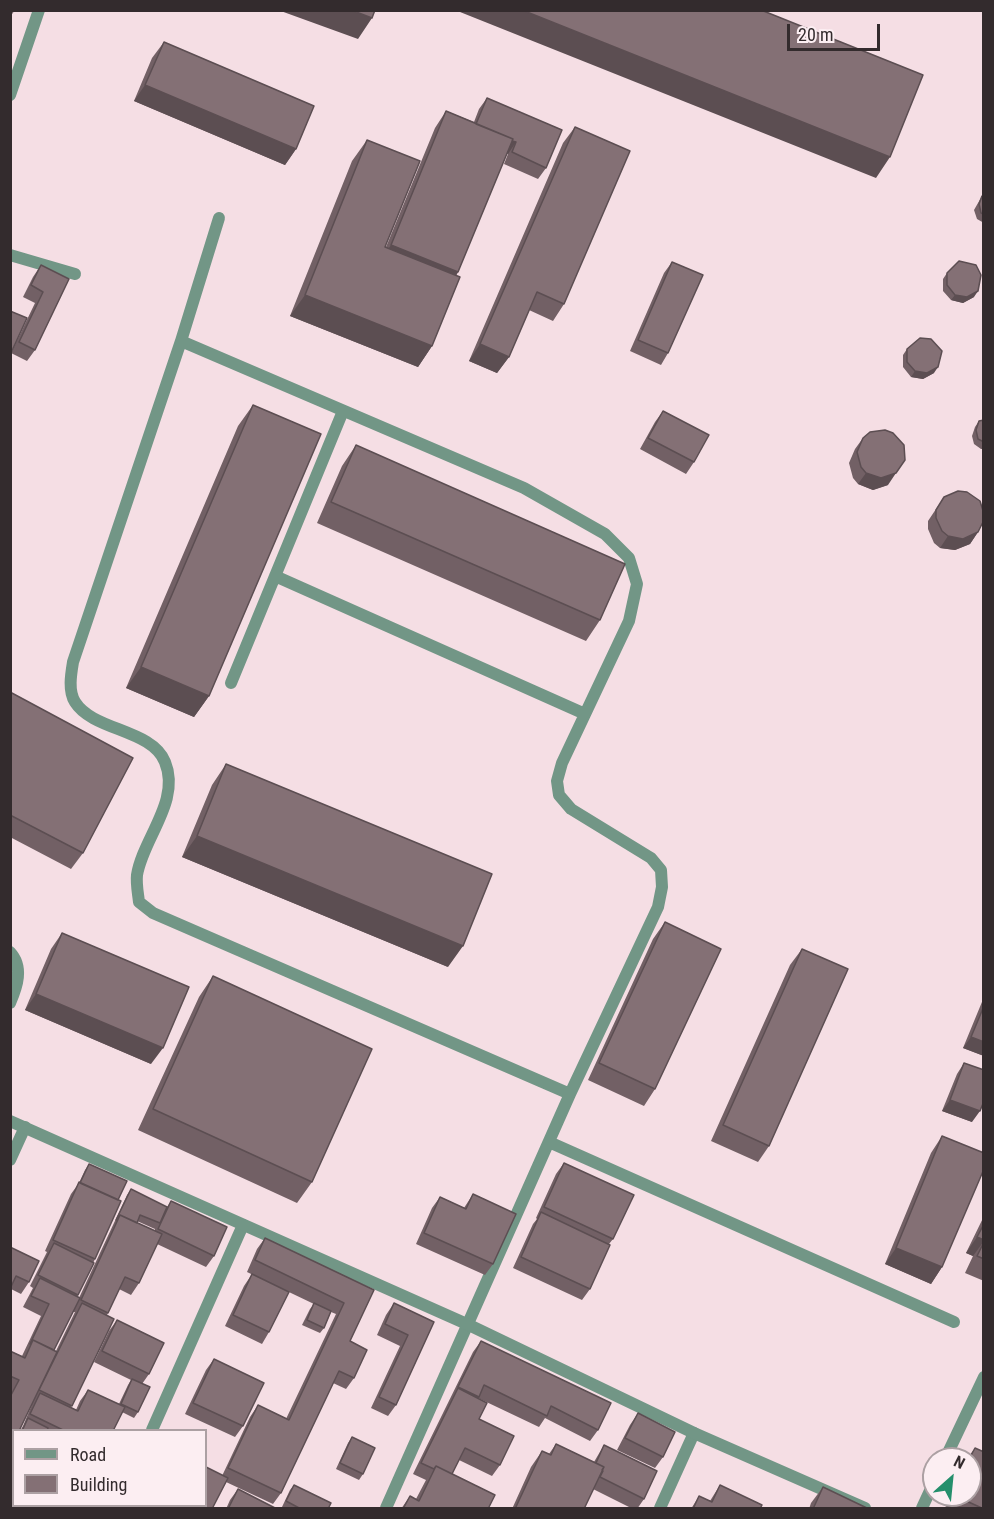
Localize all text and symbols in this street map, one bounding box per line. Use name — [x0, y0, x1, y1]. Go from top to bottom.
scale bar — [790, 12, 883, 50]
text: 20 m — [798, 24, 833, 45]
legend — [12, 1429, 207, 1507]
text: Road — [70, 1444, 106, 1465]
north arrow — [922, 1447, 982, 1507]
text: N — [951, 1452, 968, 1473]
text: Building — [70, 1474, 127, 1495]

